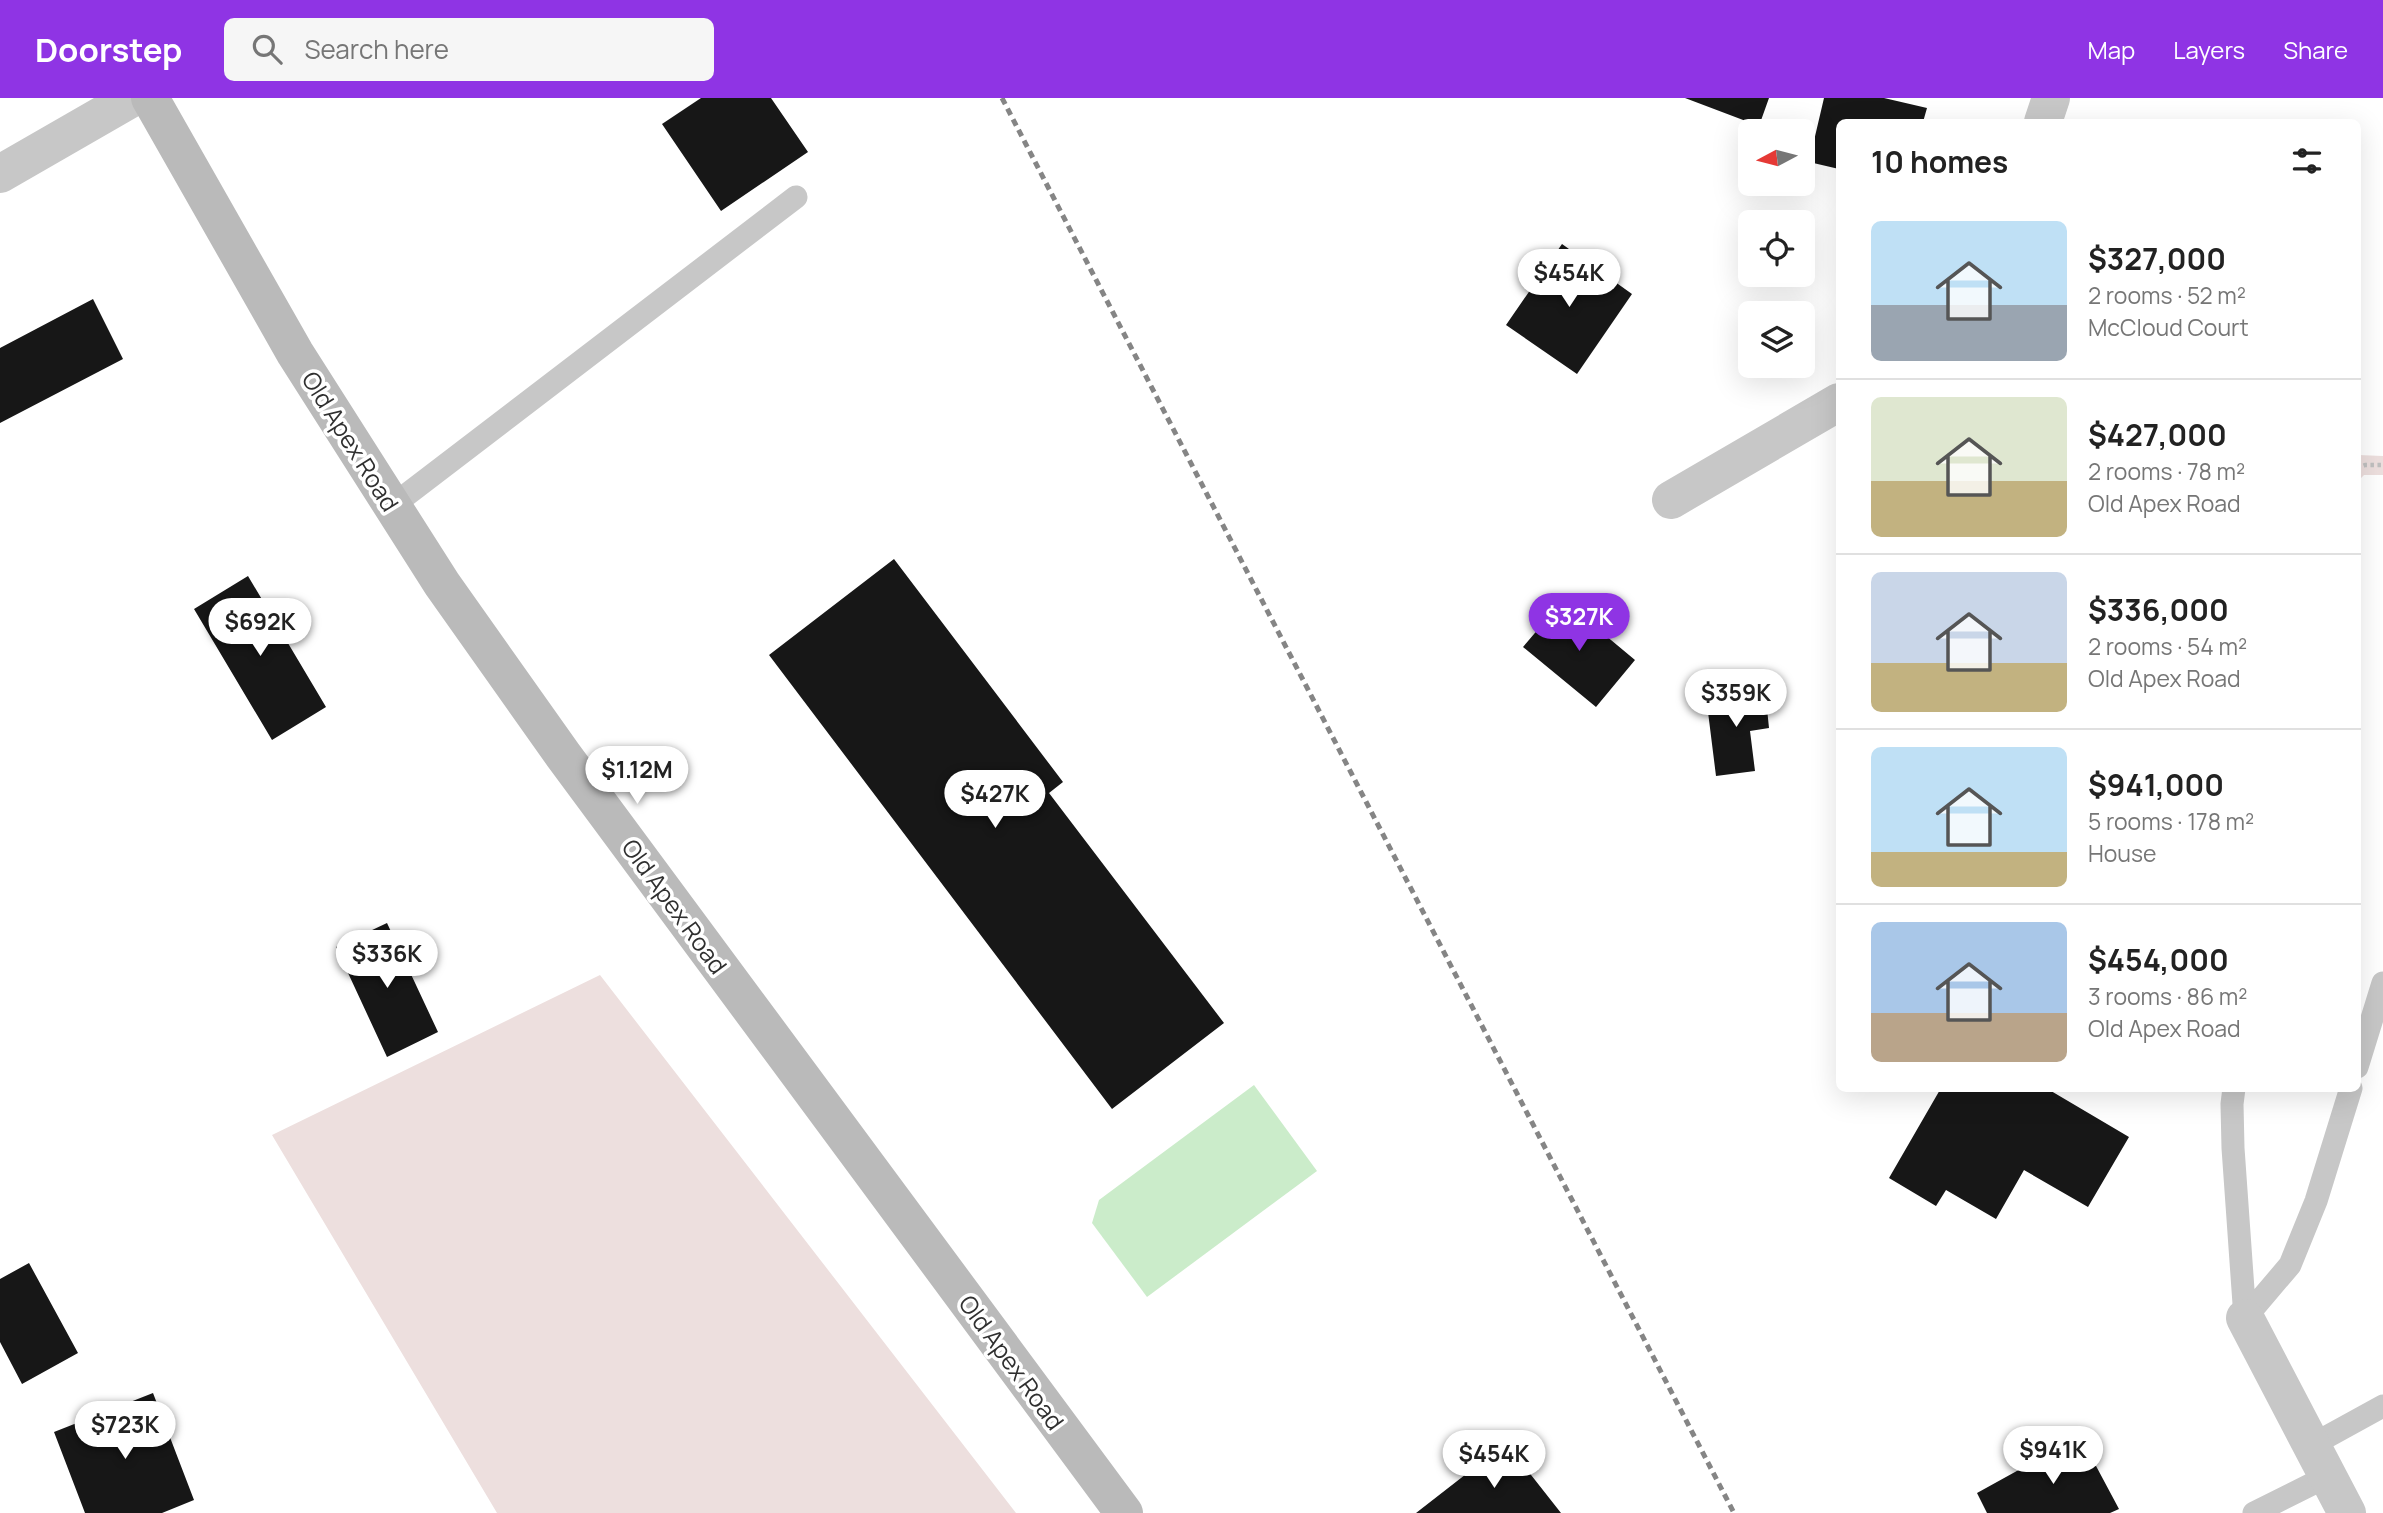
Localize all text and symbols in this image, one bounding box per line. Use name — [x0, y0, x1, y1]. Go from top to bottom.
search box — [224, 18, 714, 81]
text: Doorstep — [35, 27, 182, 72]
icon: search — [248, 30, 286, 68]
text: Search here — [304, 31, 449, 67]
text: Map — [2088, 33, 2135, 66]
text: Layers — [2173, 33, 2245, 66]
text: Share — [2283, 33, 2348, 66]
north arrow — [1738, 119, 1815, 196]
map controls — [1738, 119, 1815, 378]
text: 10 homes — [1871, 141, 2008, 182]
icon: filters — [2288, 142, 2326, 180]
button: locate — [1738, 210, 1815, 287]
text: $327,000 — [2088, 238, 2226, 279]
icon: home — [1927, 249, 2011, 333]
pin: $454K — [1520, 250, 1618, 309]
text: $454K — [1534, 256, 1604, 288]
text: 2 rooms · 52 m² — [2088, 279, 2246, 311]
button: layers — [1738, 301, 1815, 378]
text: McCloud Court — [2088, 311, 2249, 343]
street label: Old Apex Road — [295, 365, 407, 517]
text: $427,000 — [2088, 414, 2227, 455]
icon: home — [1927, 425, 2011, 509]
text: 2 rooms · 78 m² — [2088, 455, 2245, 487]
text: Old Apex Road — [2088, 487, 2241, 519]
text: $336,000 — [2088, 589, 2229, 630]
pin: $327K — [1530, 594, 1628, 653]
pin: $692K — [211, 598, 309, 658]
text: $327K — [1545, 600, 1613, 632]
icon: home — [1927, 600, 2011, 684]
text: $692K — [224, 605, 296, 637]
text: 2 rooms · 54 m² — [2088, 630, 2247, 662]
text: Old Apex Road — [2088, 662, 2241, 694]
pin: $359K — [1687, 670, 1785, 729]
text: $359K — [1701, 676, 1771, 708]
pin: $1.12M — [580, 746, 694, 806]
text: $1.12M — [601, 753, 673, 785]
text: $941,000 — [2088, 764, 2224, 805]
pin: $427K — [946, 770, 1044, 830]
icon: home — [1927, 775, 2011, 859]
text: $427K — [960, 777, 1030, 809]
text: 5 rooms · 178 m² — [2088, 805, 2254, 837]
street label: Old Apex Road — [615, 832, 735, 980]
text: House — [2088, 837, 2157, 869]
pin: $336K — [338, 930, 436, 990]
text: $336K — [352, 937, 422, 969]
text: $454,000 — [2088, 939, 2229, 980]
icon: home — [1927, 950, 2011, 1034]
text: 3 rooms · 86 m² — [2088, 980, 2248, 1012]
text: Old Apex Road — [2088, 1012, 2241, 1044]
street label: Old Apex Road — [952, 1288, 1072, 1436]
pin: $723K — [76, 1402, 174, 1461]
text: $723K — [91, 1408, 159, 1440]
pin: $941K — [2004, 1426, 2102, 1486]
pin: $454K — [1445, 1430, 1543, 1490]
text: $941K — [2019, 1433, 2087, 1465]
text: $454K — [1459, 1437, 1529, 1469]

